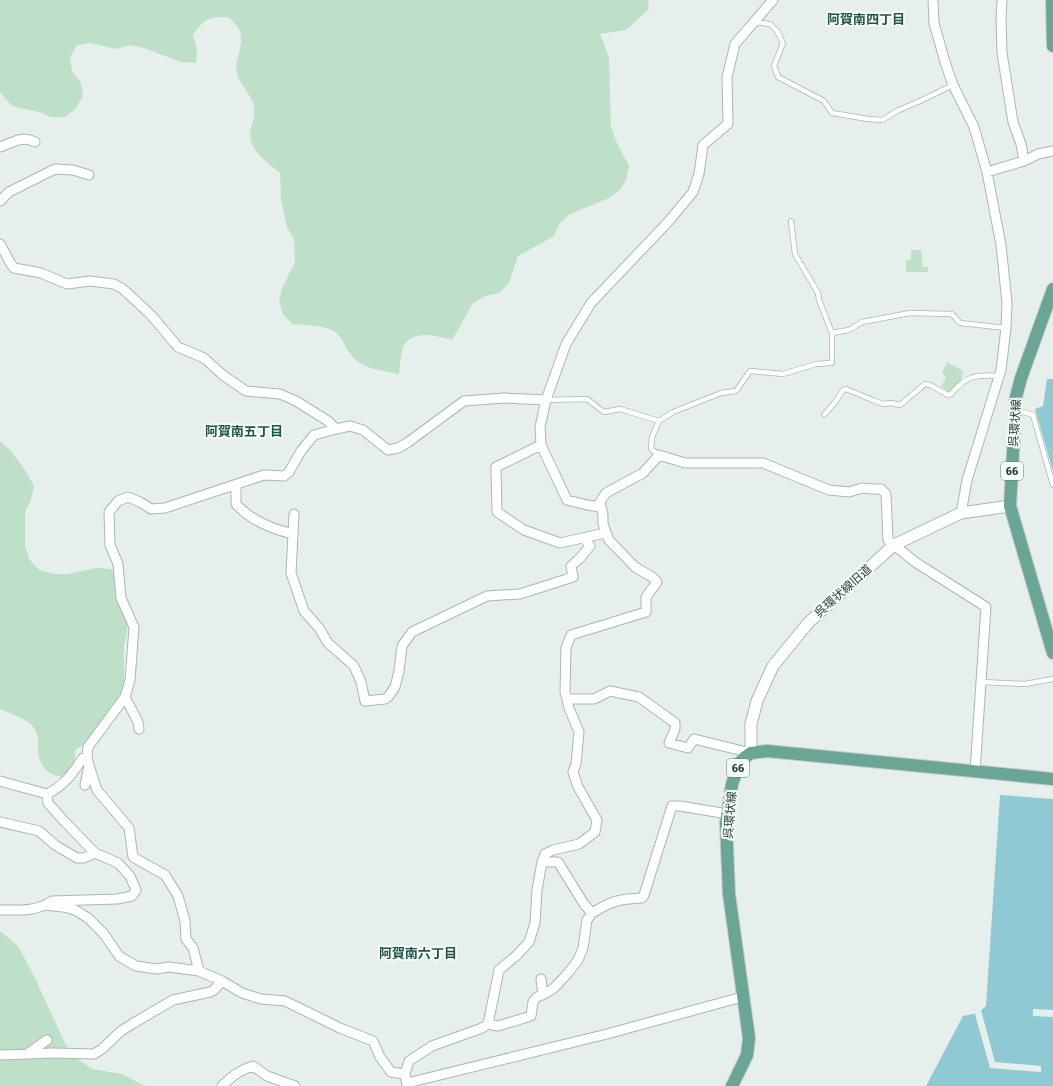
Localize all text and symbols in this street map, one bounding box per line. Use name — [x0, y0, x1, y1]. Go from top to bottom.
district label: 阿賀南四丁目 — [827, 12, 905, 27]
street label: 呉環状線 — [1006, 399, 1024, 447]
district label: 阿賀南五丁目 — [205, 424, 283, 439]
road number: 66 — [1001, 462, 1023, 480]
street label: 呉環状線旧道 — [812, 562, 874, 620]
road number: 66 — [727, 759, 749, 777]
street label: 呉環状線 — [721, 790, 739, 840]
district label: 阿賀南六丁目 — [379, 946, 457, 961]

